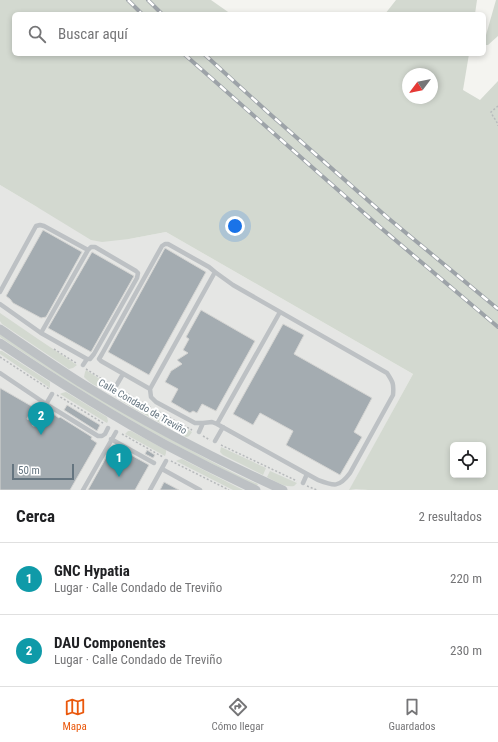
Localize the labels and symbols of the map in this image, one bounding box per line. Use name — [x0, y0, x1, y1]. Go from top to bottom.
north arrow — [402, 68, 438, 104]
your location — [225, 216, 245, 236]
street label: Calle Condado de Treviño — [97, 377, 189, 436]
pin: 2 — [28, 402, 54, 435]
pin: 1 — [106, 444, 132, 477]
scale bar — [12, 462, 74, 481]

